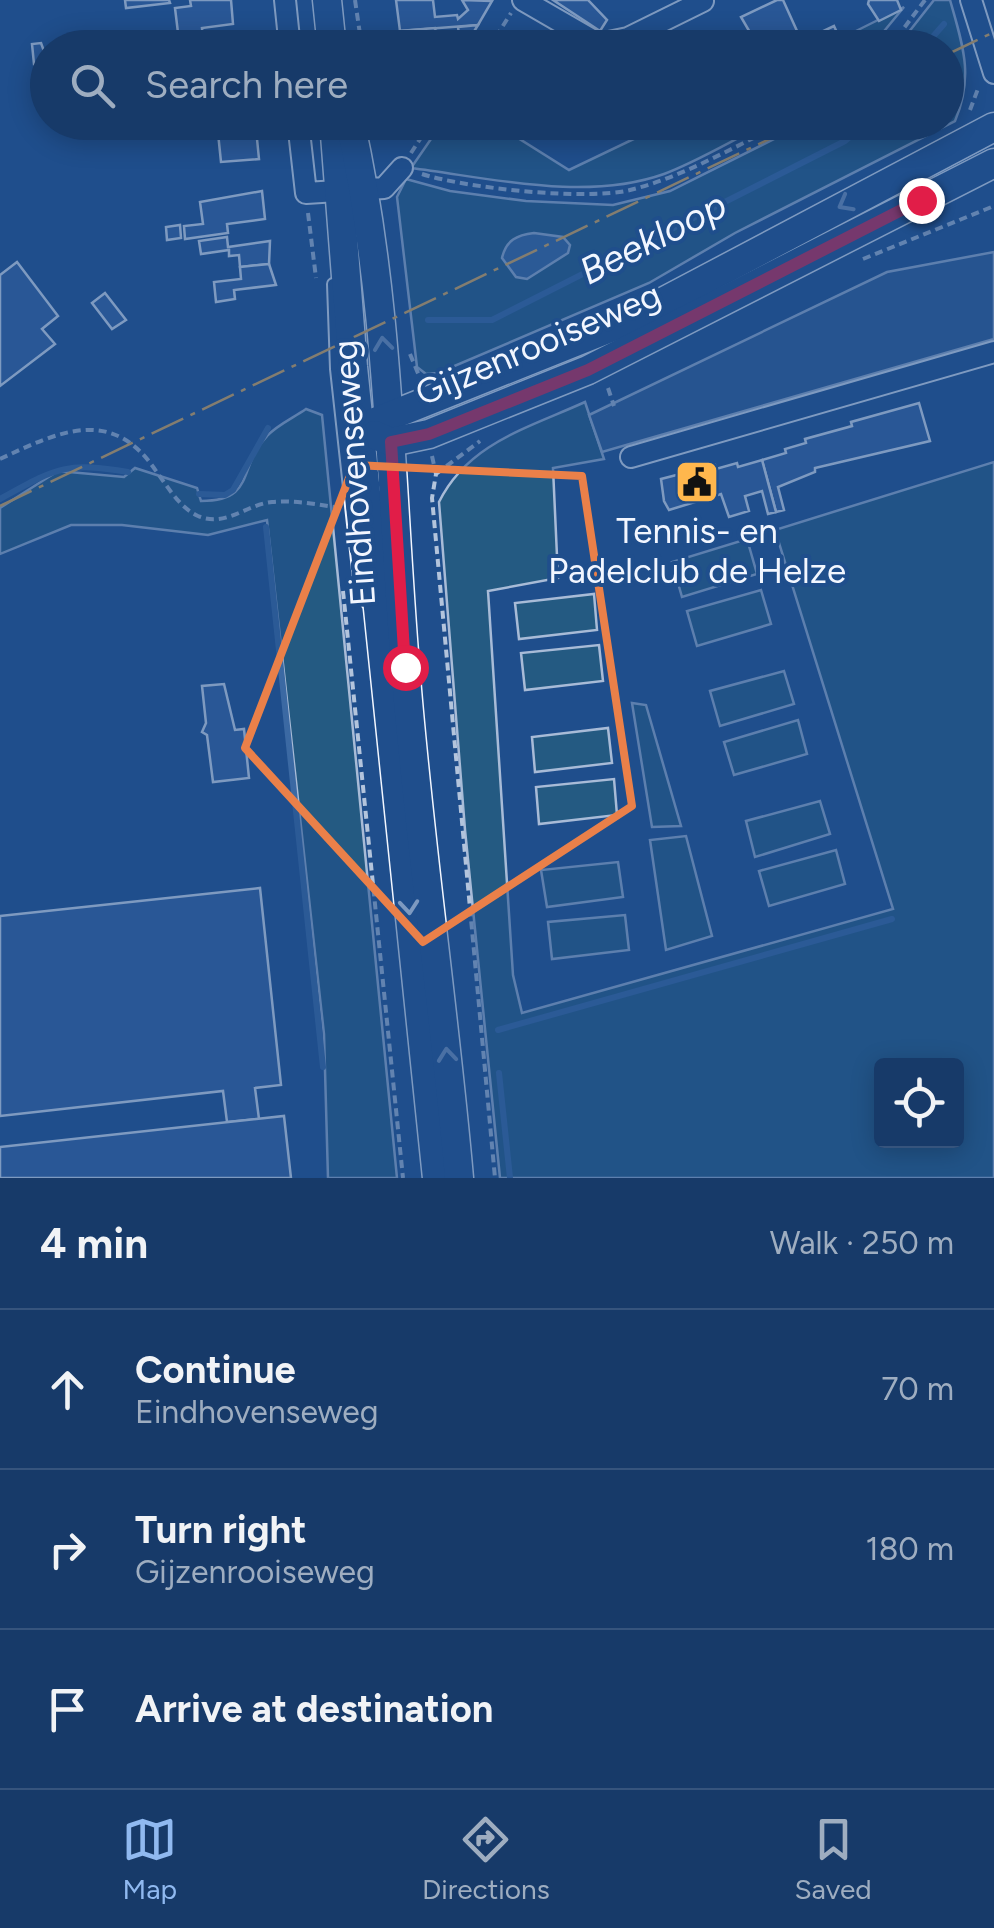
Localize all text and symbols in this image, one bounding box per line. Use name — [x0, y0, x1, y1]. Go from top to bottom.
search box — [30, 30, 964, 140]
icon: search — [65, 58, 120, 113]
text: Search here — [145, 62, 348, 108]
route end — [899, 178, 945, 224]
water label: Beekloop — [572, 182, 734, 294]
one-way arrow — [838, 192, 856, 212]
street label: Gijzenrooiseweg — [409, 273, 667, 415]
one-way arrow — [374, 336, 395, 353]
street label: Eindhovenseweg — [324, 339, 384, 607]
public building icon: Tennis- en Padelclub de Helze — [674, 459, 720, 505]
place label: Tennis- en Padelclub de Helze — [548, 510, 846, 592]
route start — [383, 645, 429, 691]
one-way arrow — [398, 899, 420, 915]
one-way arrow — [437, 1047, 458, 1063]
map controls — [874, 1058, 964, 1148]
button: locate — [874, 1058, 964, 1148]
text: 4 min — [40, 1218, 148, 1269]
text: Walk · 250 m — [770, 1224, 954, 1262]
text: Continue — [135, 1347, 296, 1393]
icon: ahead — [40, 1362, 95, 1417]
text: 70 m — [881, 1370, 954, 1408]
text: Eindhovenseweg — [135, 1393, 379, 1431]
text: Turn right — [135, 1507, 307, 1553]
icon: right — [40, 1522, 95, 1577]
text: 180 m — [865, 1530, 954, 1568]
text: Gijzenrooiseweg — [135, 1553, 375, 1591]
icon: arrive — [40, 1682, 95, 1737]
text: Arrive at destination — [135, 1686, 493, 1732]
tab: Map — [122, 1812, 177, 1906]
tab: Directions — [422, 1812, 550, 1906]
tab: Saved — [794, 1812, 872, 1906]

